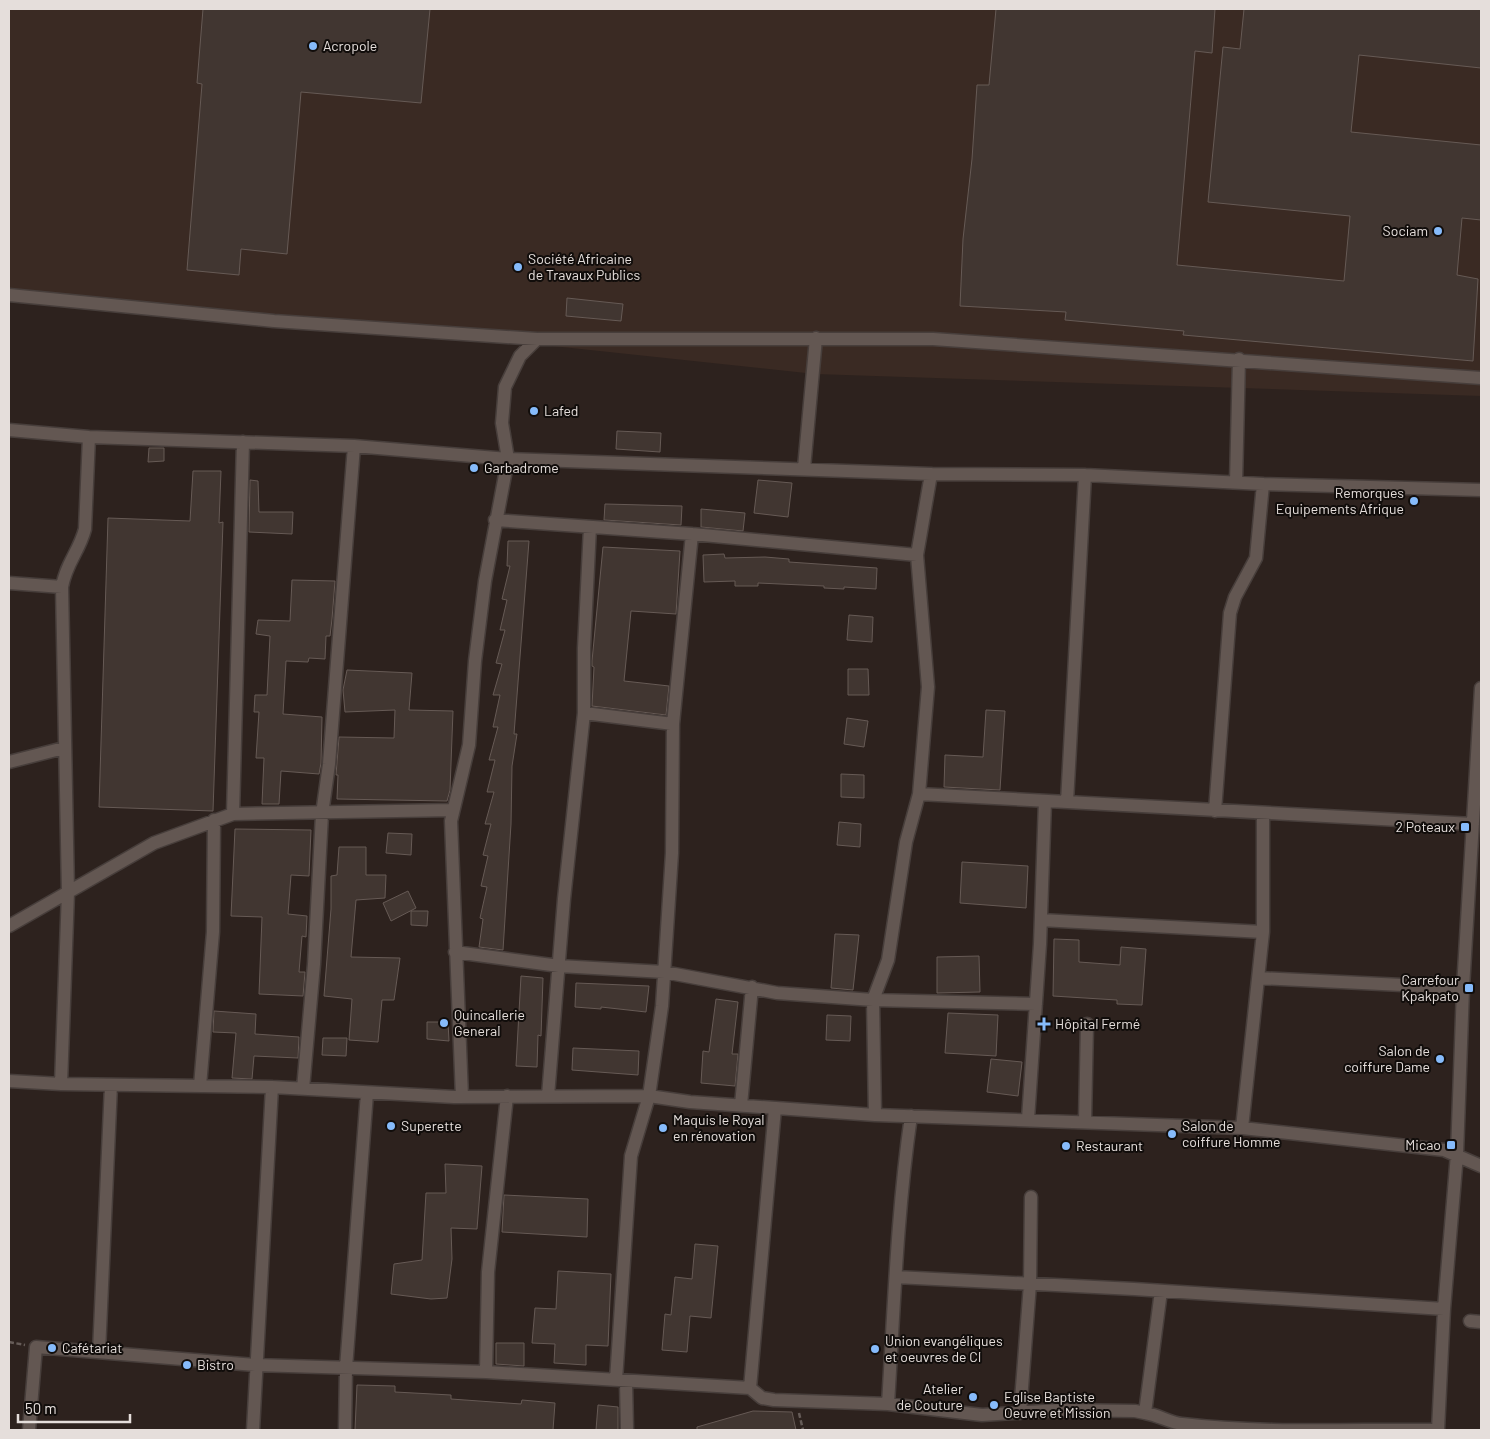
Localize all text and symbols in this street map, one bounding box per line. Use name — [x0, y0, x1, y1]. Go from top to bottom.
place label: Acropole — [323, 37, 377, 54]
marker: Acropole — [307, 40, 319, 52]
place label: Sociam — [1383, 222, 1428, 239]
marker: Sociam — [1432, 225, 1444, 237]
place label: Société Africaine de Travaux Publics — [528, 250, 640, 283]
marker: Société Africaine de Travaux Publics — [512, 261, 524, 273]
place label: Lafed — [544, 402, 578, 419]
marker: Lafed — [528, 405, 540, 417]
place label: Garbadrome — [484, 459, 559, 476]
marker: Garbadrome — [468, 462, 480, 474]
place label: Remorques Equipements Afrique — [1276, 484, 1404, 517]
marker: Remorques Equipements Afrique — [1408, 495, 1420, 507]
place label: 2 Poteaux — [1396, 818, 1455, 835]
marker: 2 Poteaux — [1459, 821, 1471, 833]
place label: Carrefour Kpakpato — [1401, 971, 1459, 1004]
marker: Carrefour Kpakpato — [1463, 982, 1475, 994]
place label: Quincallerie General — [454, 1006, 525, 1039]
place label: Hôpital Fermé — [1055, 1015, 1140, 1032]
marker: Quincallerie General — [438, 1017, 450, 1029]
marker: Hôpital Fermé — [1037, 1017, 1051, 1031]
place label: Salon de coiffure Dame — [1344, 1042, 1430, 1075]
marker: Salon de coiffure Dame — [1434, 1053, 1446, 1065]
place label: Maquis le Royal en rénovation — [673, 1111, 765, 1144]
place label: Superette — [401, 1117, 462, 1134]
place label: Salon de coiffure Homme — [1182, 1117, 1281, 1150]
marker: Superette — [385, 1120, 397, 1132]
marker: Maquis le Royal en rénovation — [657, 1122, 669, 1134]
marker: Salon de coiffure Homme — [1166, 1128, 1178, 1140]
place label: Micao — [1405, 1136, 1441, 1153]
place label: Restaurant — [1076, 1137, 1143, 1154]
marker: Micao — [1445, 1139, 1457, 1151]
marker: Restaurant — [1060, 1140, 1072, 1152]
place label: Union evangéliques et oeuvres de CI — [885, 1332, 1003, 1365]
place label: Cafétariat — [62, 1339, 122, 1356]
marker: Cafétariat — [46, 1342, 58, 1354]
marker: Union evangéliques et oeuvres de CI — [869, 1343, 881, 1355]
place label: Bistro — [197, 1356, 234, 1373]
marker: Bistro — [181, 1359, 193, 1371]
place label: Atelier de Couture — [896, 1380, 963, 1413]
place label: Eglise Baptiste Oeuvre et Mission — [1004, 1388, 1110, 1421]
marker: Atelier de Couture — [967, 1391, 979, 1403]
scale bar — [18, 1392, 130, 1424]
text: 50 m — [25, 1399, 57, 1417]
marker: Eglise Baptiste Oeuvre et Mission — [988, 1399, 1000, 1411]

